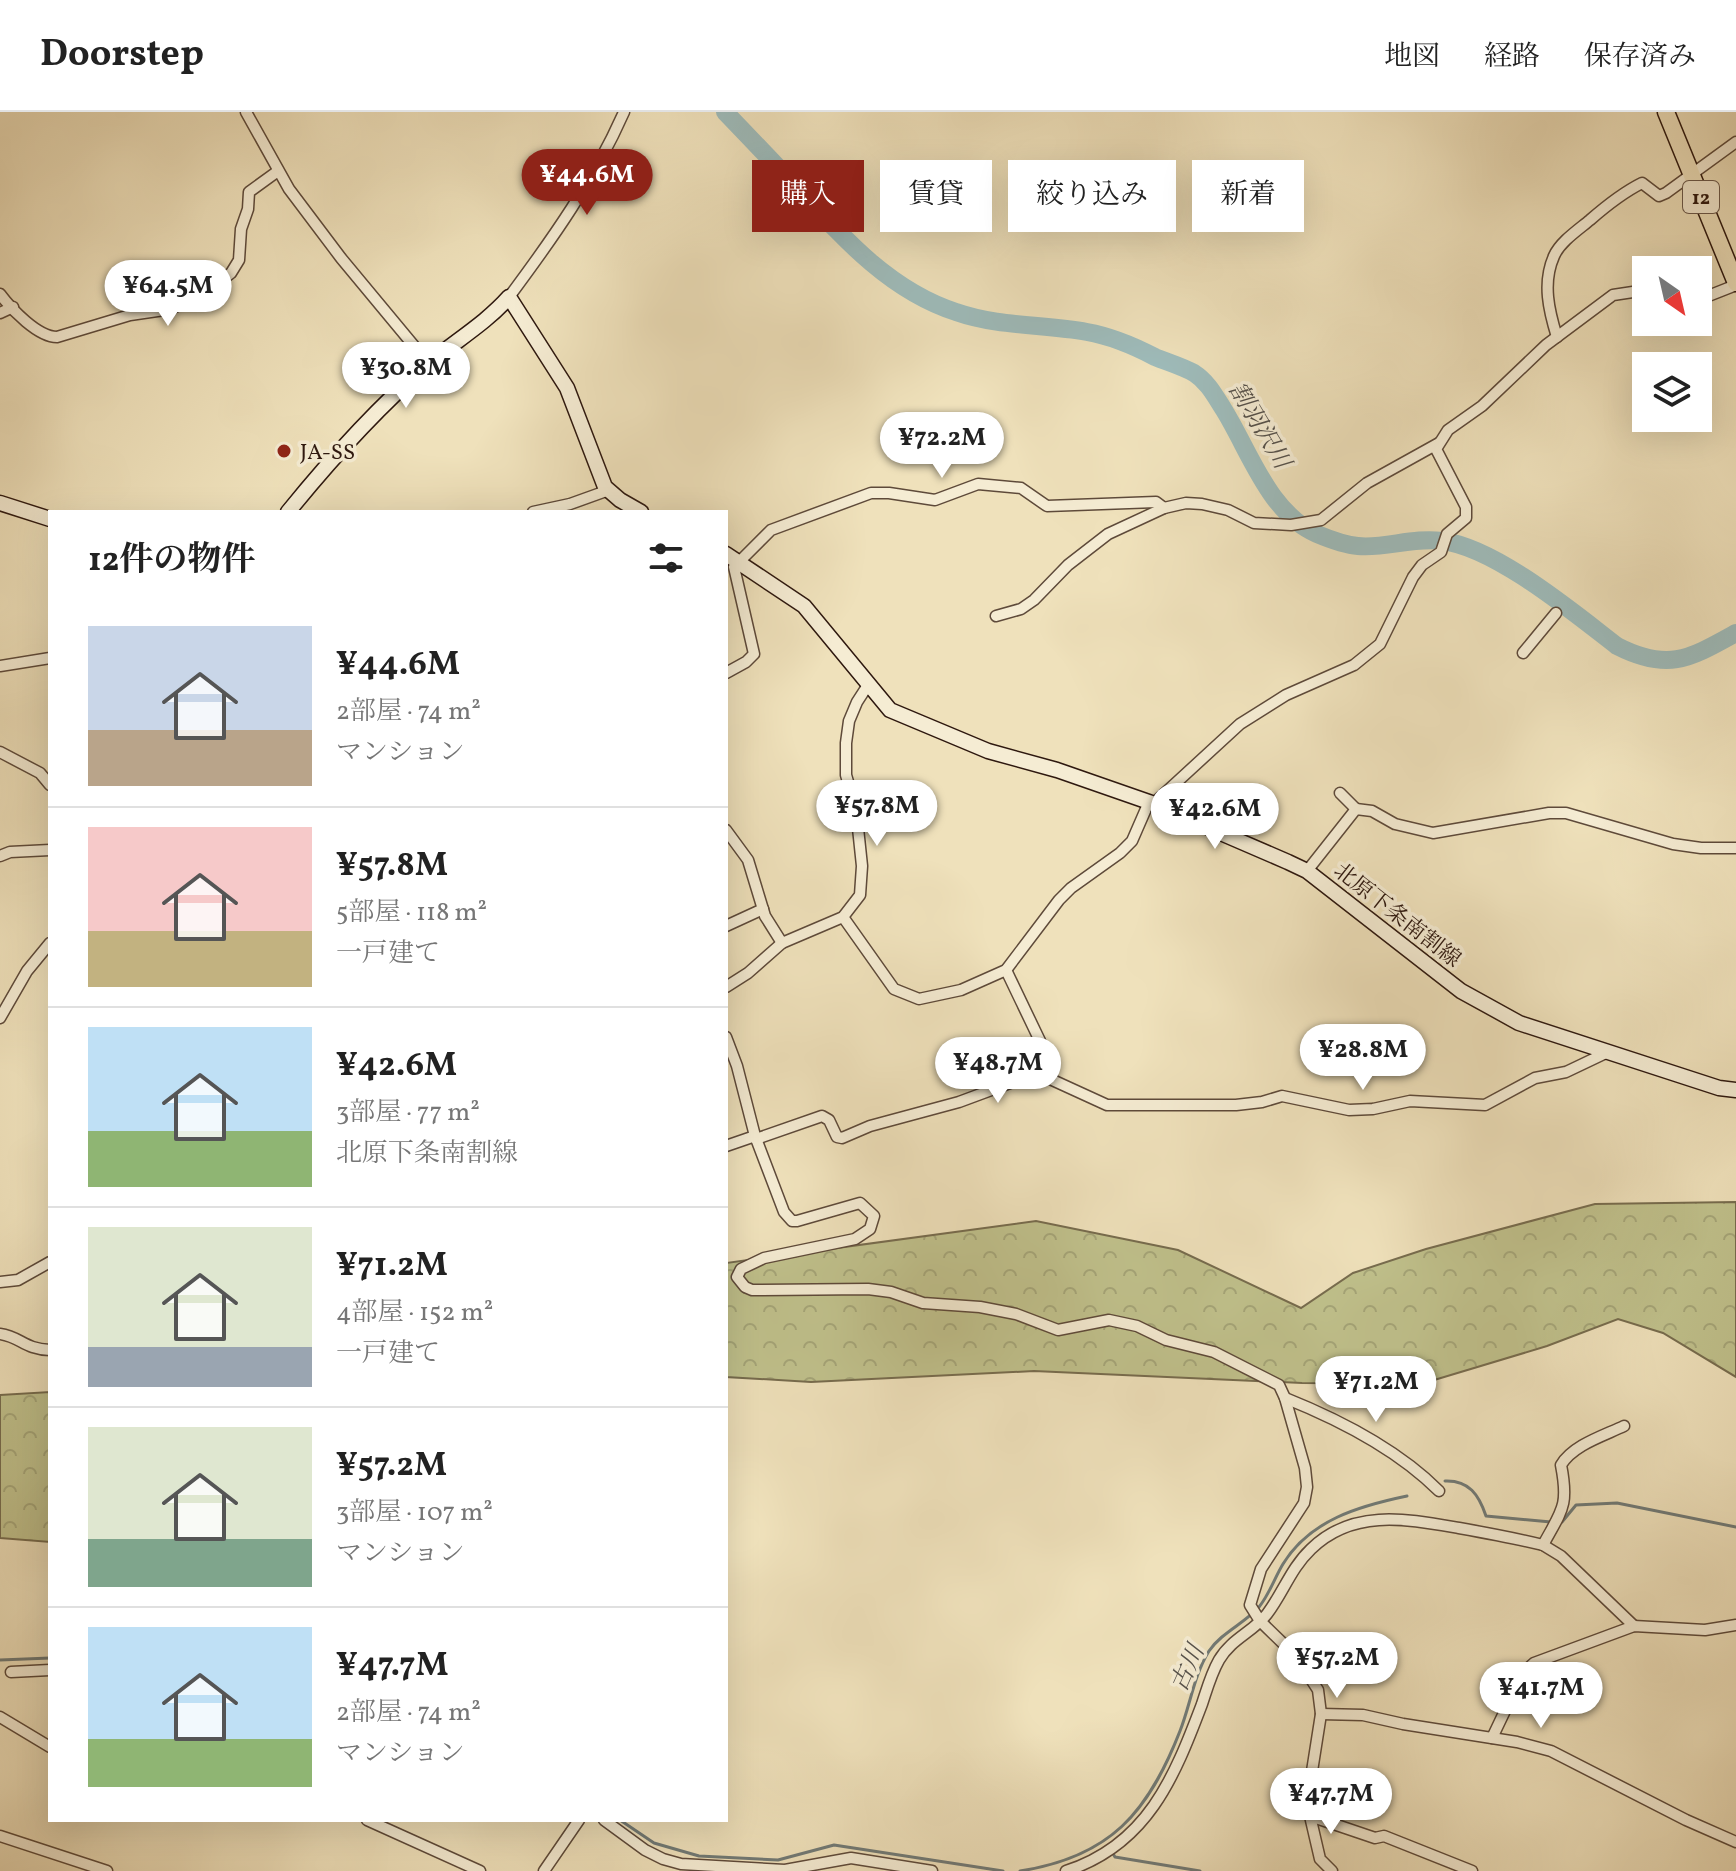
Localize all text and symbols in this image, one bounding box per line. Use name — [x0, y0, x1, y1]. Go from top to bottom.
text: Doorstep — [40, 29, 204, 82]
text: 地図 — [1384, 38, 1440, 77]
text: 経路 — [1484, 38, 1540, 77]
text: 保存済み — [1584, 38, 1696, 77]
pin: ¥44.6M — [522, 149, 652, 217]
text: ¥44.6M — [540, 157, 634, 193]
chip: 購入 — [752, 160, 864, 232]
chip: 賃貸 — [880, 160, 992, 232]
chip: 絞り込み — [1008, 160, 1176, 232]
chip: 新着 — [1192, 160, 1304, 232]
road number: 12 — [1683, 181, 1719, 213]
north arrow — [1632, 256, 1712, 336]
map controls — [1632, 256, 1712, 432]
pin: ¥64.5M — [103, 260, 233, 328]
text: ¥64.5M — [123, 268, 213, 304]
pin: ¥30.8M — [341, 342, 471, 410]
text: ¥30.8M — [360, 350, 452, 386]
button: layers — [1632, 352, 1712, 432]
water label: 割羽沢川 — [1219, 376, 1299, 479]
pin: ¥72.2M — [877, 412, 1007, 480]
text: ¥72.2M — [898, 420, 986, 456]
place label: JA-SS — [300, 438, 355, 469]
marker: JA-SS — [275, 442, 293, 460]
icon: filters — [644, 536, 688, 580]
text: 12件の物件 — [88, 538, 255, 585]
text: ¥44.6M — [336, 642, 460, 689]
icon: home — [152, 658, 248, 754]
text: 2部屋 · 74 m² — [336, 694, 481, 730]
text: マンション — [336, 735, 465, 771]
pin: ¥57.8M — [812, 780, 942, 848]
pin: ¥42.6M — [1150, 783, 1280, 851]
text: ¥57.8M — [834, 788, 920, 824]
text: ¥42.6M — [1169, 791, 1261, 827]
text: ¥57.8M — [336, 843, 448, 890]
street label: 北原下条南割線 — [1326, 856, 1467, 976]
icon: home — [152, 859, 248, 955]
text: 5部屋 · 118 m² — [336, 895, 487, 931]
text: 一戸建て — [336, 936, 440, 972]
pin: ¥28.8M — [1298, 1024, 1428, 1092]
text: ¥28.8M — [1318, 1032, 1408, 1068]
pin: ¥48.7M — [933, 1037, 1063, 1105]
text: ¥42.6M — [336, 1043, 457, 1090]
text: ¥48.7M — [953, 1045, 1043, 1081]
icon: home — [152, 1059, 248, 1155]
text: 3部屋 · 77 m² — [336, 1095, 480, 1131]
text: 北原下条南割線 — [336, 1136, 518, 1172]
text: ¥71.2M — [336, 1243, 448, 1290]
icon: home — [152, 1259, 248, 1355]
text: 4部屋 · 152 m² — [336, 1295, 493, 1331]
text: 一戸建て — [336, 1336, 440, 1372]
pin: ¥71.2M — [1311, 1356, 1441, 1424]
text: ¥71.2M — [1333, 1364, 1419, 1400]
text: ¥57.2M — [336, 1443, 447, 1490]
icon: home — [152, 1459, 248, 1555]
text: 3部屋 · 107 m² — [336, 1495, 493, 1531]
text: マンション — [336, 1536, 465, 1572]
pin: ¥57.2M — [1272, 1632, 1402, 1700]
water label: 古川 — [1164, 1637, 1215, 1698]
text: ¥57.2M — [1295, 1640, 1379, 1676]
text: ¥47.7M — [336, 1643, 448, 1690]
icon: home — [152, 1659, 248, 1755]
pin: ¥41.7M — [1476, 1662, 1606, 1730]
text: ¥41.7M — [1498, 1670, 1584, 1706]
text: 2部屋 · 74 m² — [336, 1695, 481, 1731]
text: マンション — [336, 1736, 465, 1772]
pin: ¥47.7M — [1266, 1768, 1396, 1836]
text: ¥47.7M — [1288, 1776, 1374, 1812]

